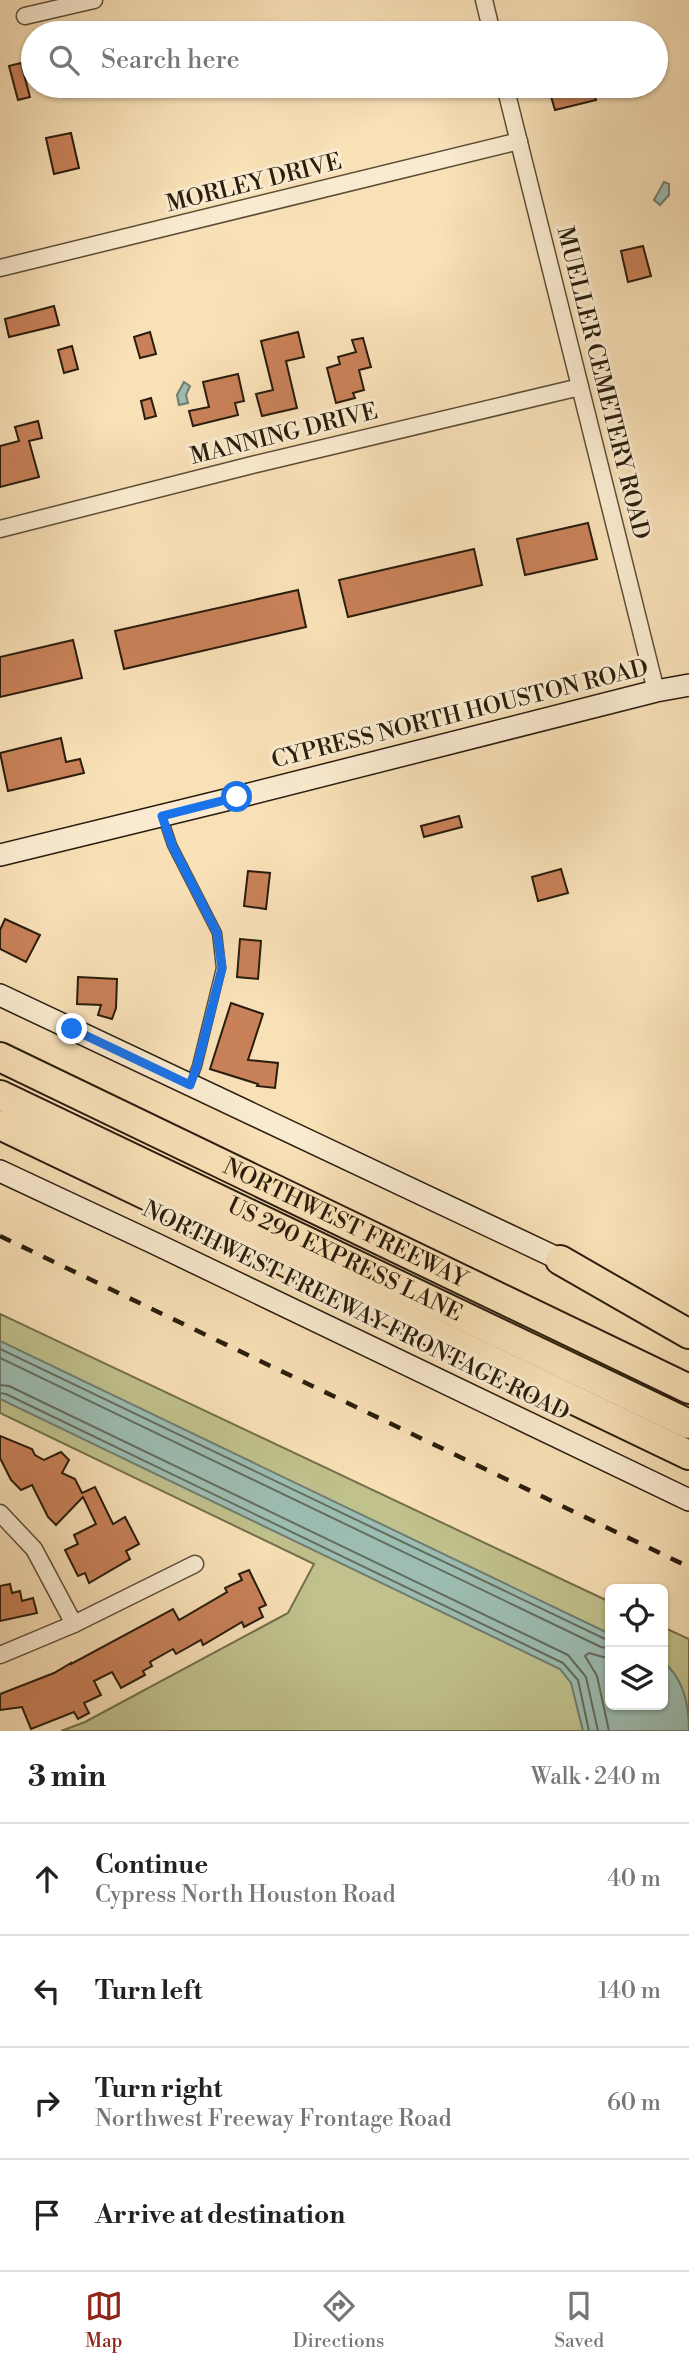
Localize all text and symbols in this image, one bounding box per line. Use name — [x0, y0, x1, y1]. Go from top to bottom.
search box — [21, 21, 668, 98]
icon: search — [45, 41, 83, 79]
text: Search here — [101, 44, 240, 76]
street label: MORLEY DRIVE — [163, 148, 345, 218]
street label: MUELLER CEMETERY ROAD — [551, 224, 655, 542]
street label: MANNING DRIVE — [187, 397, 381, 471]
street label: CYPRESS NORTH HOUSTON ROAD — [269, 654, 651, 774]
route start — [221, 781, 252, 812]
route end — [56, 1013, 87, 1044]
street label: NORTHWEST FREEWAY — [218, 1153, 473, 1295]
street label: US 290 EXPRESS LANE — [223, 1192, 467, 1328]
street label: NORTHWEST FREEWAY FRONTAGE ROAD — [138, 1195, 574, 1427]
map controls — [605, 1584, 668, 1710]
button: locate — [605, 1584, 668, 1647]
button: layers — [605, 1647, 668, 1710]
text: 3 min — [28, 1758, 106, 1796]
text: Walk · 240 m — [531, 1763, 661, 1791]
text: Continue — [95, 1849, 208, 1881]
icon: ahead — [28, 1860, 66, 1898]
text: 40 m — [607, 1865, 661, 1893]
text: Cypress North Houston Road — [95, 1881, 396, 1909]
icon: left — [28, 1972, 66, 2010]
text: Turn left — [95, 1975, 203, 2007]
text: 140 m — [598, 1977, 661, 2005]
text: Turn right — [95, 2073, 223, 2105]
icon: right — [28, 2084, 66, 2122]
text: 60 m — [607, 2089, 661, 2117]
text: Northwest Freeway Frontage Road — [95, 2105, 452, 2133]
icon: arrive — [28, 2196, 66, 2234]
text: Arrive at destination — [95, 2199, 345, 2231]
tab: Map — [85, 2287, 123, 2353]
tab: Directions — [293, 2287, 384, 2353]
tab: Saved — [554, 2287, 604, 2353]

